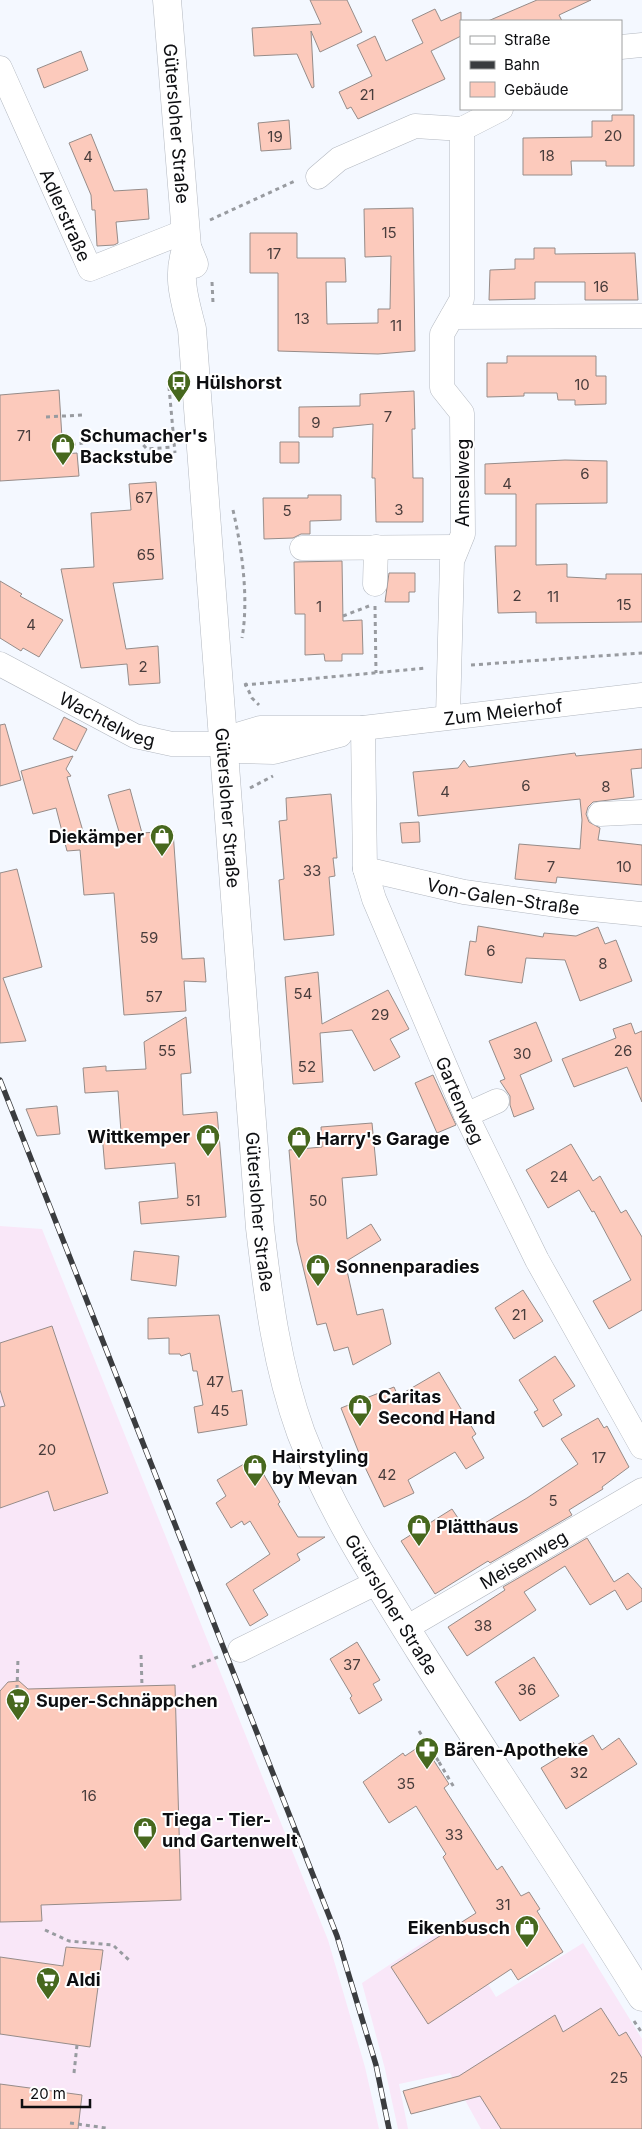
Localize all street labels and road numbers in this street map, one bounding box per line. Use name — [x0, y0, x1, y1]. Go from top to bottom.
street label: Gütersloher Straße — [160, 43, 194, 205]
street label: Adlerstraße — [36, 165, 96, 264]
street label: Amselweg — [452, 439, 473, 527]
street label: Wachtelweg — [56, 687, 157, 751]
street label: Zum Meierhof — [443, 694, 564, 729]
street label: Gütersloher Straße — [212, 727, 245, 889]
street label: Von-Galen-Straße — [425, 873, 581, 918]
street label: Gartenweg — [432, 1053, 489, 1147]
street label: Gütersloher Straße — [242, 1131, 278, 1293]
street label: Meisenweg — [476, 1526, 571, 1593]
street label: Gütersloher Straße — [341, 1530, 443, 1678]

